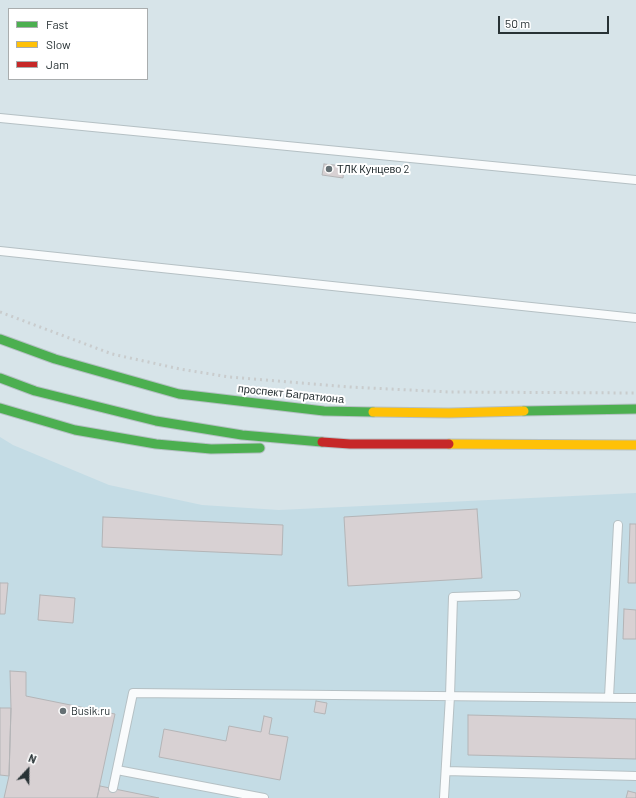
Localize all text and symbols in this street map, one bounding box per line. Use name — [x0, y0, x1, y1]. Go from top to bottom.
legend — [8, 8, 148, 80]
scale bar — [500, 8, 611, 34]
text: 50 m — [505, 16, 530, 30]
text: Fast — [46, 17, 69, 31]
text: Slow — [46, 37, 71, 51]
text: Jam — [46, 57, 69, 71]
place label: ТЛК Кунцево 2 — [337, 162, 410, 176]
marker: ТЛК Кунцево 2 — [324, 164, 334, 174]
street label: проспект Багратиона — [237, 382, 345, 406]
place label: Busik.ru — [71, 704, 110, 718]
marker: Busik.ru — [58, 706, 68, 716]
north arrow — [8, 750, 48, 790]
text: N — [27, 751, 39, 766]

